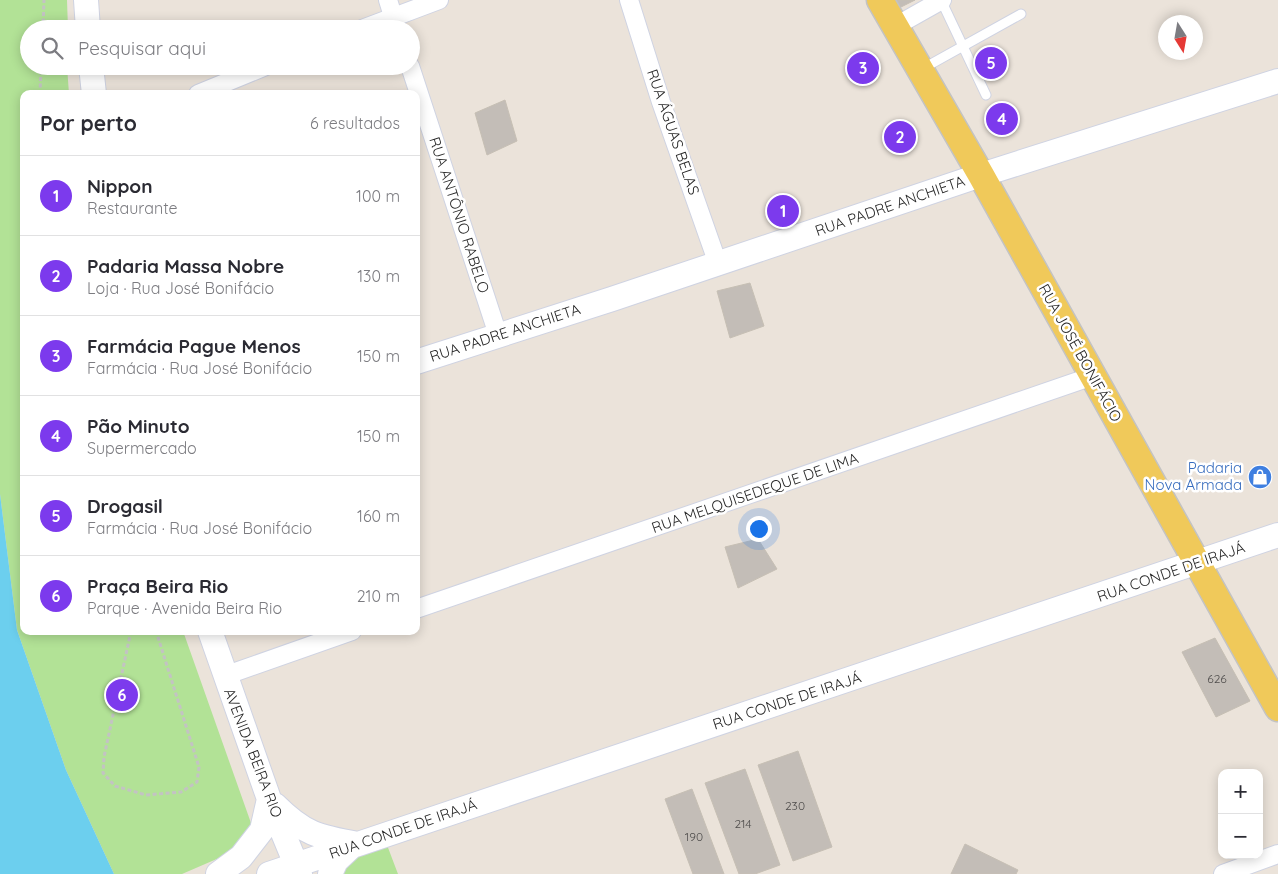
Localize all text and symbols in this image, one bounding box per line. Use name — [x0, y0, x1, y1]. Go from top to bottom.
north arrow — [1158, 15, 1203, 60]
search box — [20, 20, 420, 75]
icon: search — [38, 34, 66, 62]
text: Pesquisar aqui — [78, 36, 206, 60]
pin: 5 — [975, 44, 1007, 82]
pin: 3 — [847, 49, 879, 87]
street label: RUA ÁGUAS BELAS — [643, 67, 704, 197]
pin: 4 — [986, 100, 1018, 138]
text: Por perto — [40, 110, 137, 136]
text: 6 resultados — [310, 113, 400, 133]
pin: 2 — [884, 118, 916, 156]
street label: RUA ANTÔNIO RABELO — [425, 134, 494, 295]
street label: RUA PADRE ANCHIETA — [812, 171, 968, 240]
text: Nippon — [87, 174, 153, 198]
text: 1 — [53, 186, 59, 206]
text: 100 m — [356, 186, 400, 206]
pin: 1 — [767, 192, 799, 230]
text: Restaurante — [87, 198, 178, 218]
text: Padaria Massa Nobre — [87, 254, 284, 278]
text: 2 — [51, 266, 61, 286]
text: 130 m — [357, 266, 400, 286]
text: Loja · Rua José Bonifácio — [87, 278, 274, 298]
street label: RUA JOSÉ BONIFÁCIO — [1035, 281, 1126, 425]
street label: RUA PADRE ANCHIETA — [427, 299, 583, 366]
text: Farmácia Pague Menos — [87, 334, 301, 358]
text: 3 — [52, 346, 60, 366]
text: 150 m — [357, 346, 400, 366]
text: Farmácia · Rua José Bonifácio — [87, 358, 312, 378]
text: Pão Minuto — [87, 414, 190, 438]
text: 4 — [51, 426, 61, 446]
text: 150 m — [357, 426, 400, 446]
text: Supermercado — [87, 438, 197, 458]
street label: RUA MELQUISEDEQUE DE LIMA — [649, 448, 861, 537]
place label: Padaria Nova Armada — [1145, 458, 1242, 494]
shop icon: Padaria Nova Armada — [1247, 464, 1273, 490]
text: Drogasil — [87, 494, 163, 518]
text: 5 — [51, 506, 61, 526]
text: 160 m — [357, 506, 400, 526]
your location — [746, 516, 772, 542]
text: Farmácia · Rua José Bonifácio — [87, 518, 312, 538]
street label: RUA CONDE DE IRAJÁ — [1094, 537, 1248, 606]
text: Praça Beira Rio — [87, 574, 228, 598]
text: 6 — [52, 586, 60, 606]
text: 210 m — [357, 586, 400, 606]
text: Parque · Avenida Beira Rio — [87, 598, 282, 618]
street label: RUA CONDE DE IRAJÁ — [710, 667, 864, 734]
house number: 626 — [1207, 671, 1227, 686]
pin: 6 — [106, 676, 138, 714]
street label: AVENIDA BEIRA RIO — [220, 685, 287, 820]
map controls — [1218, 769, 1263, 859]
button: + — [1218, 769, 1263, 814]
street label: RUA CONDE DE IRAJÁ — [326, 794, 480, 863]
house number: 230 — [785, 798, 805, 813]
button: − — [1218, 814, 1263, 859]
house number: 214 — [734, 816, 752, 831]
house number: 190 — [685, 829, 703, 844]

